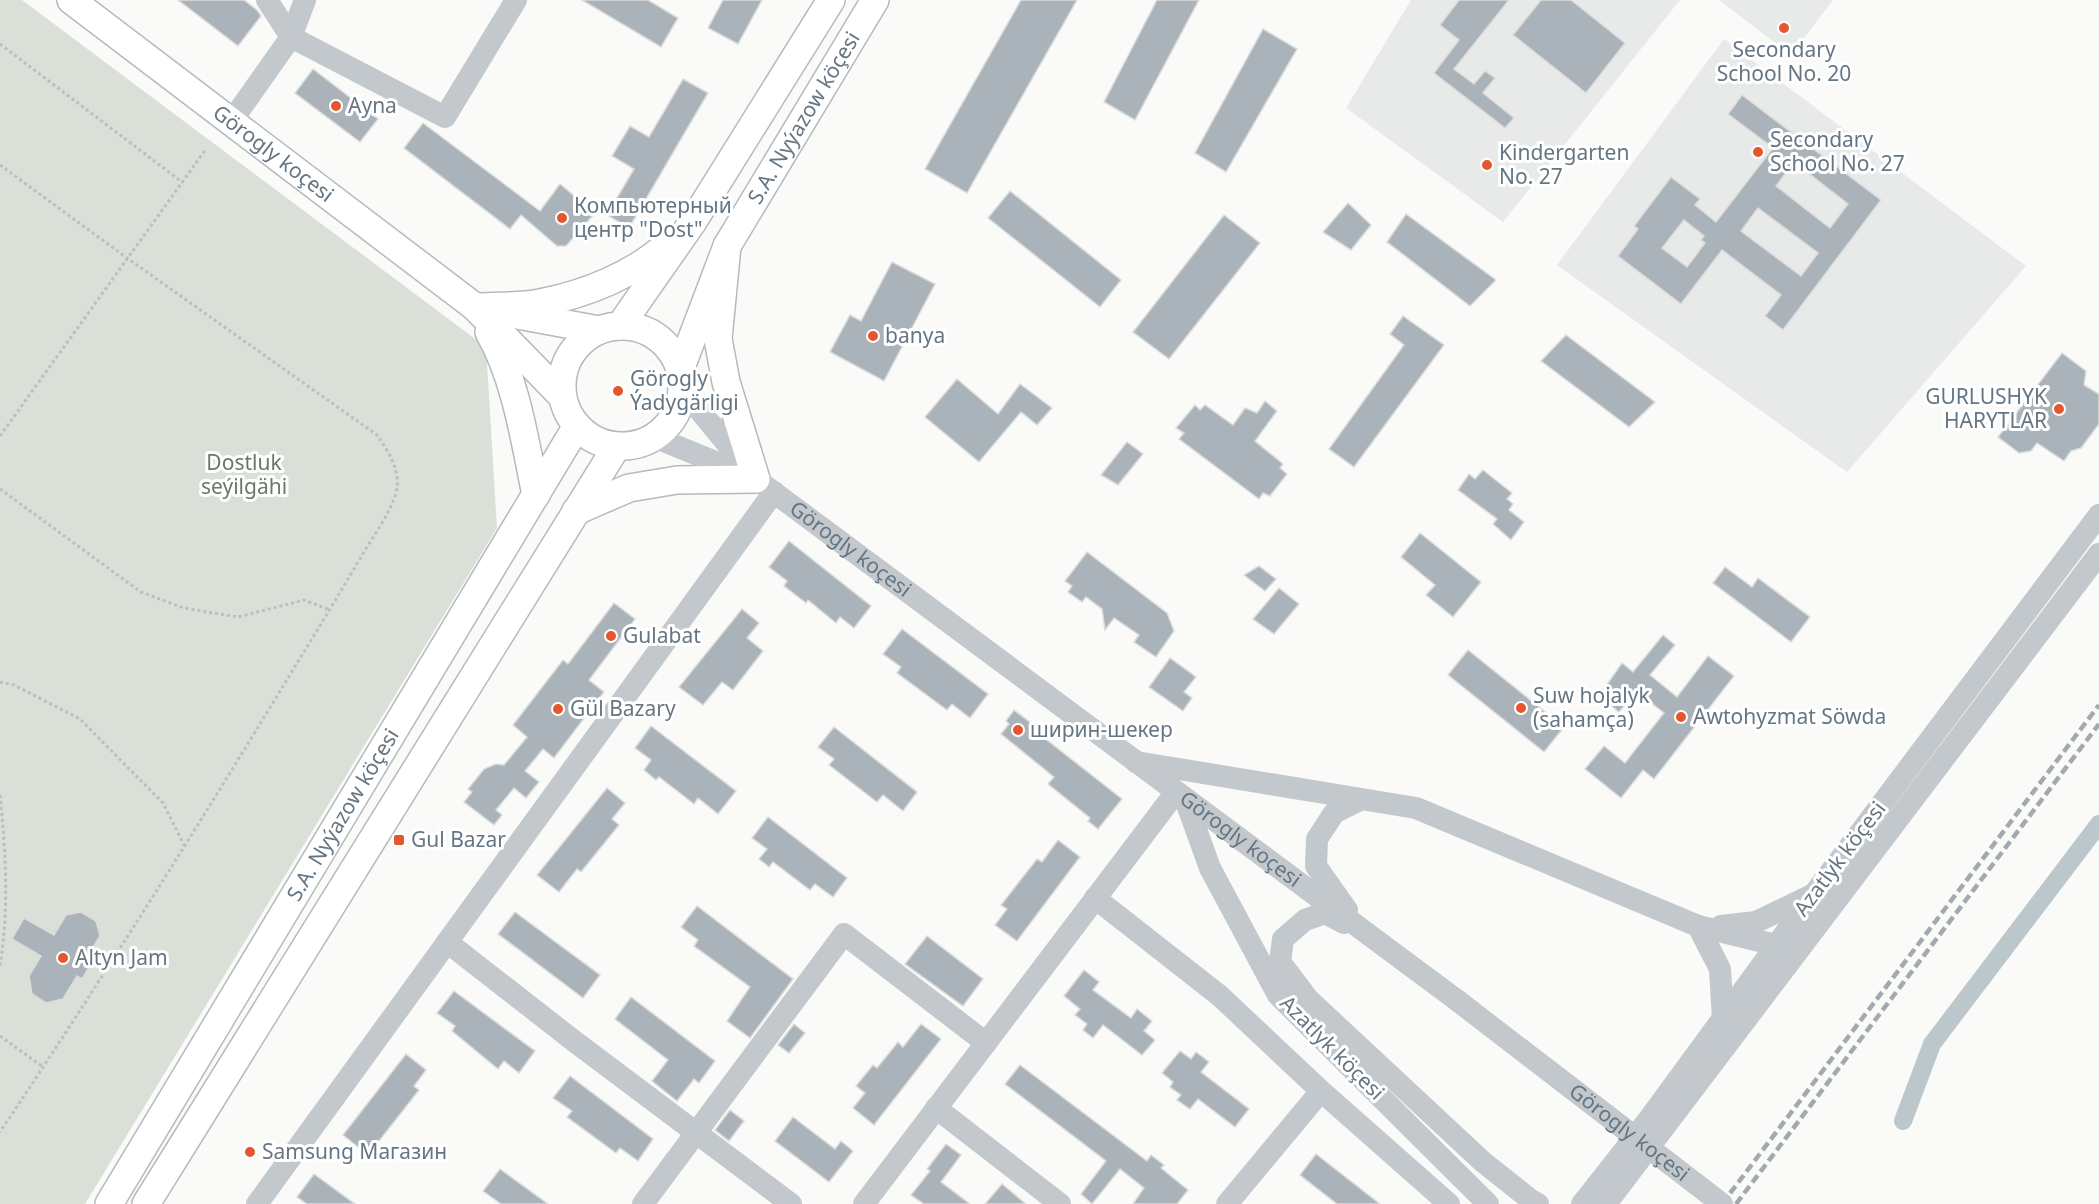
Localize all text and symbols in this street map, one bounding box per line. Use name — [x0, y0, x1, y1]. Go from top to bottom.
marker: Secondary School No. 20 — [1777, 21, 1791, 35]
street label: S.A. Nyýazow köçesi — [741, 26, 866, 209]
place label: Secondary School No. 20 — [1717, 35, 1851, 87]
place label: Ayna — [348, 91, 397, 119]
street label: Görogly koçesi — [208, 98, 340, 208]
marker: Ayna — [329, 99, 343, 113]
place label: Secondary School No. 27 — [1770, 125, 1905, 177]
place label: Kindergarten No. 27 — [1499, 138, 1629, 190]
marker: Secondary School No. 27 — [1751, 145, 1765, 159]
marker: Kindergarten No. 27 — [1480, 158, 1494, 172]
place label: Компьютерный центр "Dost" — [574, 191, 732, 243]
marker: Компьютерный центр "Dost" — [555, 211, 569, 225]
place label: banya — [885, 321, 945, 349]
marker: banya — [866, 329, 880, 343]
place label: Görogly Ýadygärligi — [630, 364, 739, 416]
place label: GURLUSHYK HARYTLAR — [1925, 382, 2047, 434]
marker: Görogly Ýadygärligi — [611, 384, 625, 398]
marker: GURLUSHYK HARYTLAR — [2052, 402, 2066, 416]
park label: Dostluk seýilgähi — [201, 448, 287, 500]
street label: Görogly koçesi — [784, 494, 917, 603]
place label: Gulabat — [623, 621, 701, 649]
marker: Gulabat — [604, 629, 618, 643]
place label: Suw hojalyk (sahamça) — [1533, 681, 1650, 733]
place label: Gül Bazary — [570, 694, 676, 722]
marker: Suw hojalyk (sahamça) — [1514, 701, 1528, 715]
marker: Gül Bazary — [551, 702, 565, 716]
place label: Awtohyzmat Söwda — [1693, 702, 1886, 730]
marker: Awtohyzmat Söwda — [1674, 710, 1688, 724]
place label: ширин-шекер — [1030, 715, 1173, 743]
street label: S.A. Nyýazow köçesi — [280, 723, 405, 906]
marker: ширин-шекер — [1011, 723, 1025, 737]
street label: Görogly koçesi — [1174, 784, 1307, 893]
street label: Azatlyk köçesi — [1787, 795, 1892, 921]
place label: Gul Bazar — [411, 825, 506, 853]
marker: Gul Bazar — [392, 833, 406, 847]
place label: Altyn Jam — [75, 943, 168, 971]
marker: Altyn Jam — [56, 951, 70, 965]
street label: Azatlyk köçesi — [1274, 989, 1391, 1106]
street label: Görogly koçesi — [1564, 1077, 1696, 1187]
place label: Samsung Магазин — [262, 1137, 447, 1165]
marker: Samsung Магазин — [243, 1145, 257, 1159]

